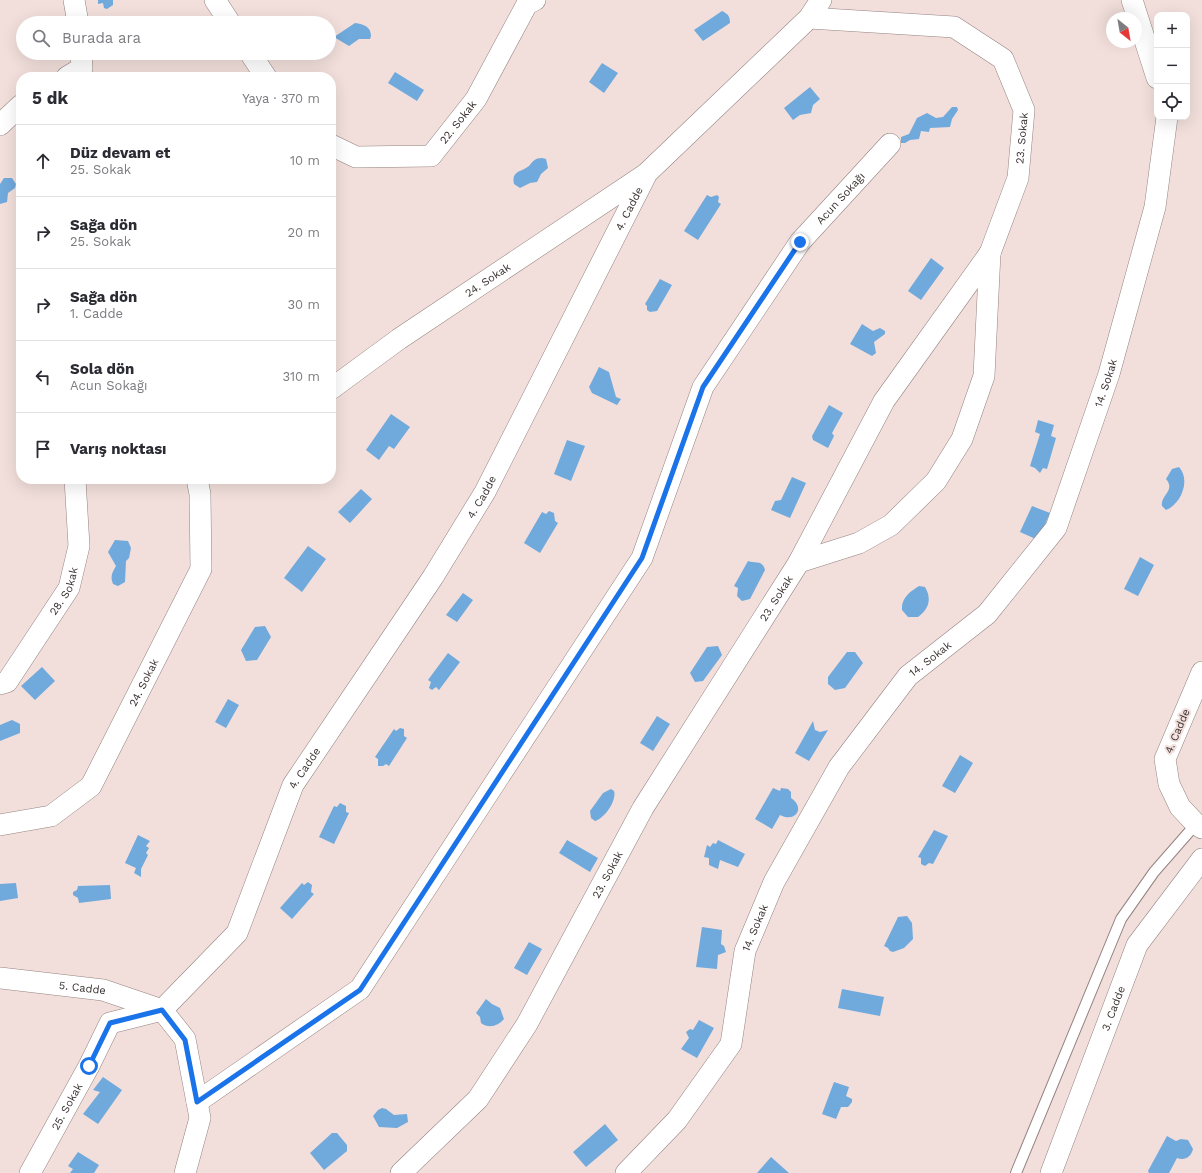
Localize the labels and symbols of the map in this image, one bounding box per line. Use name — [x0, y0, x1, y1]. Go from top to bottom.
north arrow — [1106, 12, 1142, 48]
street label: 22. Sokak — [437, 98, 479, 147]
street label: 23. Sokak — [1013, 112, 1031, 165]
street label: Acun Sokağı — [814, 170, 868, 227]
street label: 4. Cadde — [613, 185, 646, 233]
route end — [791, 233, 809, 251]
street label: 24. Sokak — [463, 260, 513, 300]
street label: 14. Sokak — [1092, 358, 1120, 409]
street label: 4. Cadde — [464, 474, 499, 521]
street label: 28. Sokak — [47, 566, 81, 618]
street label: 23. Sokak — [757, 573, 796, 624]
street label: 14. Sokak — [907, 639, 954, 680]
street label: 24. Sokak — [127, 657, 161, 709]
street label: 4. Cadde — [1162, 707, 1193, 755]
street label: 4. Cadde — [286, 745, 323, 791]
street label: 23. Sokak — [590, 849, 626, 901]
street label: 14. Sokak — [740, 902, 771, 954]
street label: 5. Cadde — [58, 979, 107, 997]
street label: 3. Cadde — [1099, 984, 1128, 1033]
route start — [80, 1057, 98, 1075]
street label: 25. Sokak — [49, 1081, 85, 1133]

